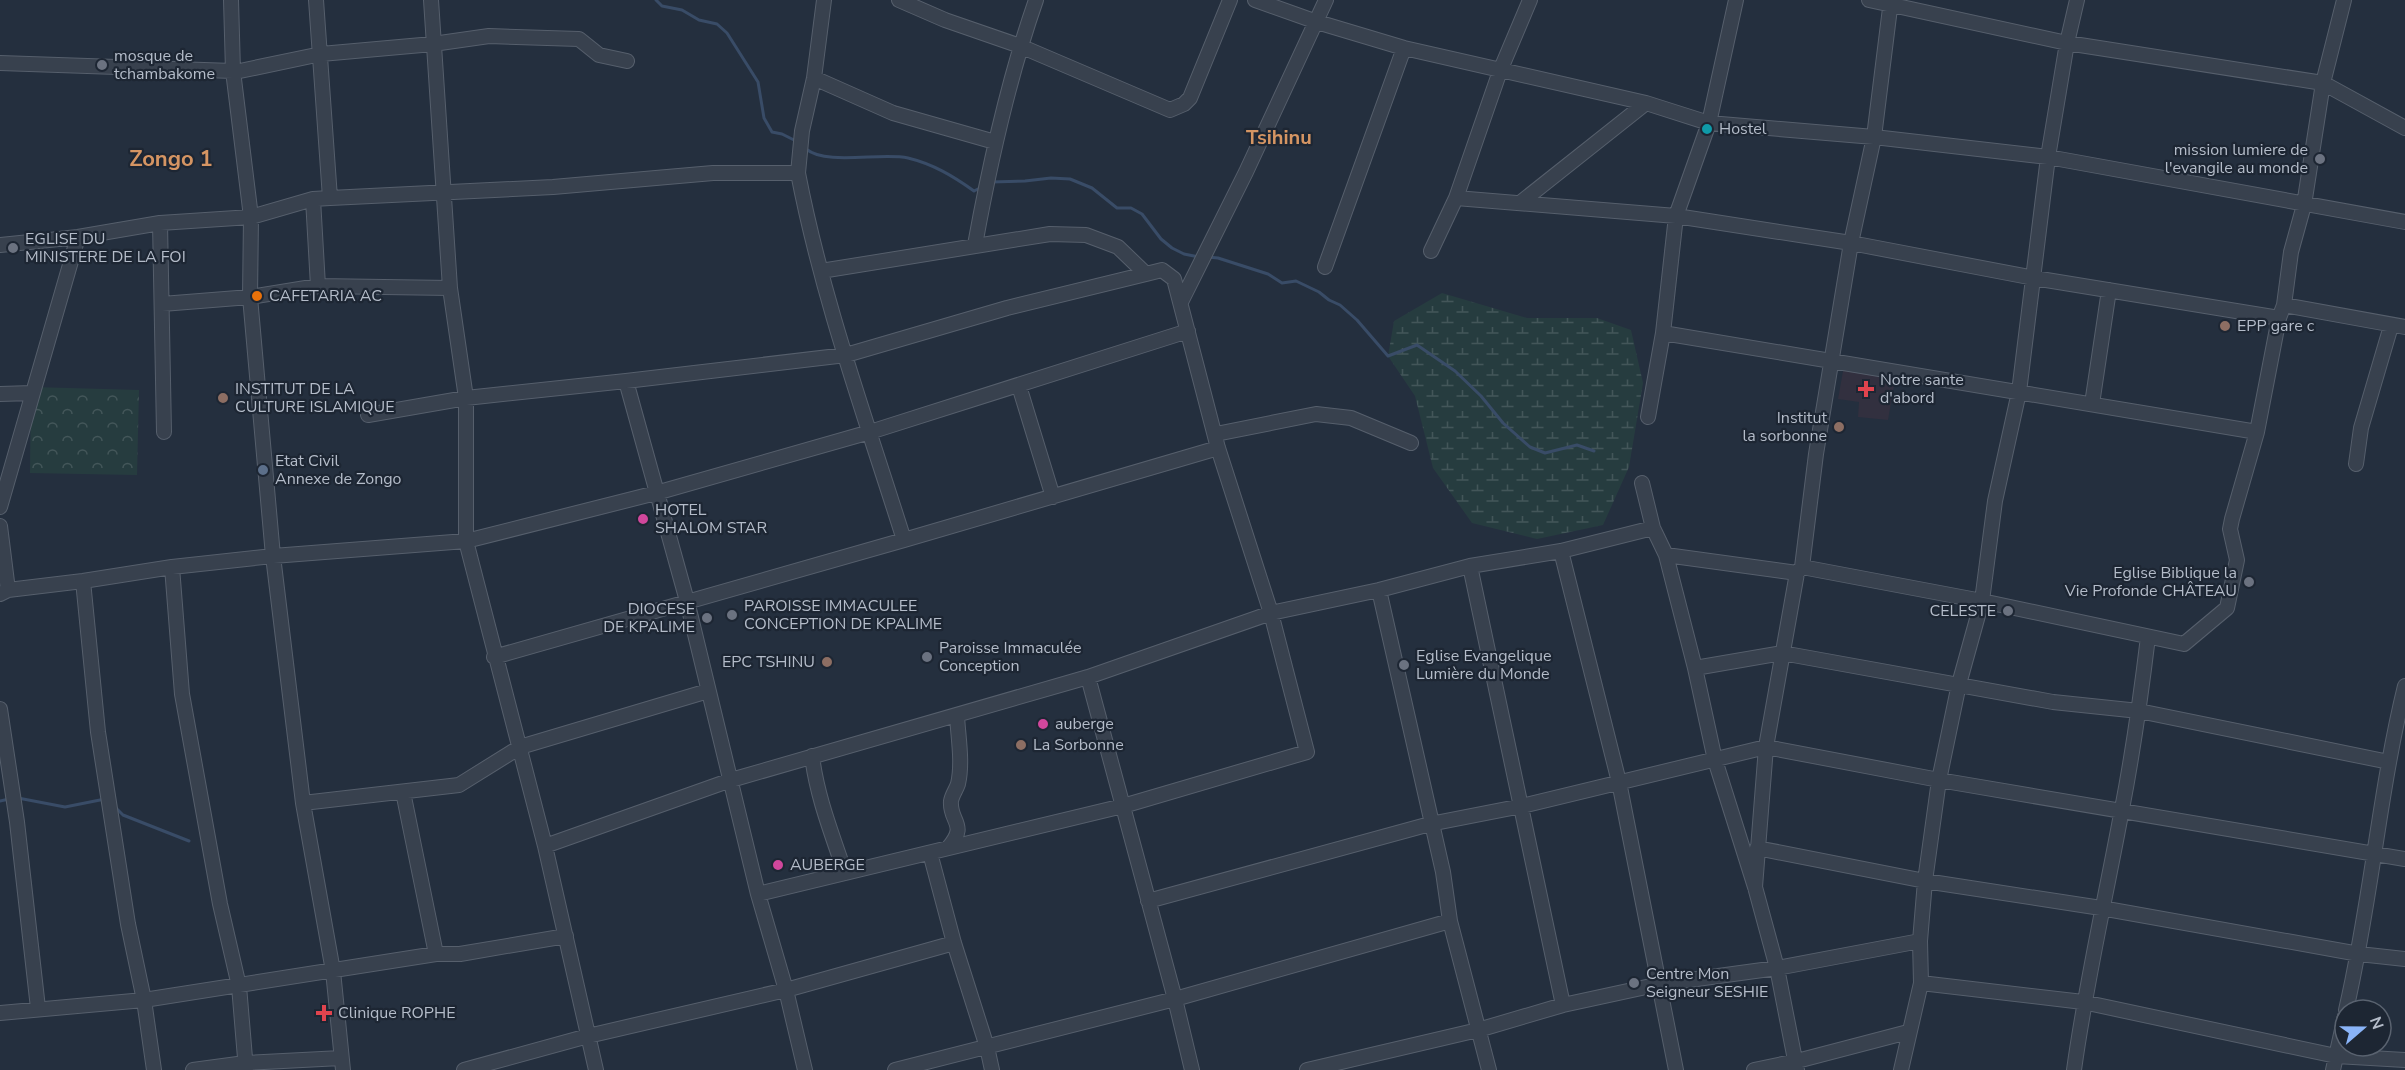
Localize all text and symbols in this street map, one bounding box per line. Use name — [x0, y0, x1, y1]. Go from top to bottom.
place label: mosque de tchambakome — [114, 45, 215, 85]
marker: mosque de tchambakome — [95, 58, 109, 72]
place label: Hostel — [1719, 118, 1767, 140]
marker: Hostel — [1700, 122, 1714, 136]
district label: Tsihinu — [1246, 124, 1312, 151]
place label: mission lumiere de l'evangile au monde — [2165, 139, 2308, 179]
district label: Zongo 1 — [129, 144, 213, 174]
marker: mission lumiere de l'evangile au monde — [2313, 152, 2327, 166]
place label: EGLISE DU MINISTERE DE LA FOI — [25, 228, 186, 268]
marker: EGLISE DU MINISTERE DE LA FOI — [6, 241, 20, 255]
place label: CAFETARIA AC — [269, 285, 382, 307]
marker: CAFETARIA AC — [250, 289, 264, 303]
place label: EPP gare c — [2237, 315, 2315, 337]
marker: EPP gare c — [2218, 319, 2232, 333]
place label: Notre sante d'abord — [1880, 369, 1964, 409]
place label: INSTITUT DE LA CULTURE ISLAMIQUE — [235, 378, 394, 418]
marker: Notre sante d'abord — [1857, 380, 1875, 398]
marker: INSTITUT DE LA CULTURE ISLAMIQUE — [216, 391, 230, 405]
place label: Institut la sorbonne — [1742, 407, 1827, 447]
marker: Institut la sorbonne — [1832, 420, 1846, 434]
place label: Etat Civil Annexe de Zongo — [275, 450, 402, 490]
marker: Etat Civil Annexe de Zongo — [256, 463, 270, 477]
place label: HOTEL SHALOM STAR — [655, 499, 768, 539]
marker: HOTEL SHALOM STAR — [636, 512, 650, 526]
place label: Eglise Biblique la Vie Profonde CHÂTEAU — [2064, 562, 2237, 602]
marker: Eglise Biblique la Vie Profonde CHÂTEAU — [2242, 575, 2256, 589]
place label: PAROISSE IMMACULEE CONCEPTION DE KPALIME — [744, 595, 942, 635]
place label: DIOCESE DE KPALIME — [603, 598, 695, 638]
place label: CELESTE — [1929, 600, 1996, 622]
marker: CELESTE — [2001, 604, 2015, 618]
marker: PAROISSE IMMACULEE CONCEPTION DE KPALIME — [725, 608, 739, 622]
marker: DIOCESE DE KPALIME — [700, 611, 714, 625]
place label: Paroisse Immaculée Conception — [939, 637, 1082, 677]
place label: Eglise Evangelique Lumière du Monde — [1416, 645, 1551, 685]
marker: Paroisse Immaculée Conception — [920, 650, 934, 664]
place label: EPC TSHINU — [722, 651, 815, 673]
marker: EPC TSHINU — [820, 655, 834, 669]
marker: Eglise Evangelique Lumière du Monde — [1397, 658, 1411, 672]
place label: auberge — [1055, 713, 1114, 735]
marker: auberge — [1036, 717, 1050, 731]
place label: La Sorbonne — [1033, 734, 1124, 756]
marker: La Sorbonne — [1014, 738, 1028, 752]
place label: AUBERGE — [790, 854, 865, 876]
marker: AUBERGE — [771, 858, 785, 872]
place label: Centre Mon Seigneur SESHIE — [1646, 963, 1768, 1003]
marker: Centre Mon Seigneur SESHIE — [1627, 976, 1641, 990]
north arrow — [2333, 998, 2393, 1058]
place label: Clinique ROPHE — [338, 1002, 455, 1024]
marker: Clinique ROPHE — [315, 1004, 333, 1022]
text: N — [2364, 1014, 2389, 1033]

